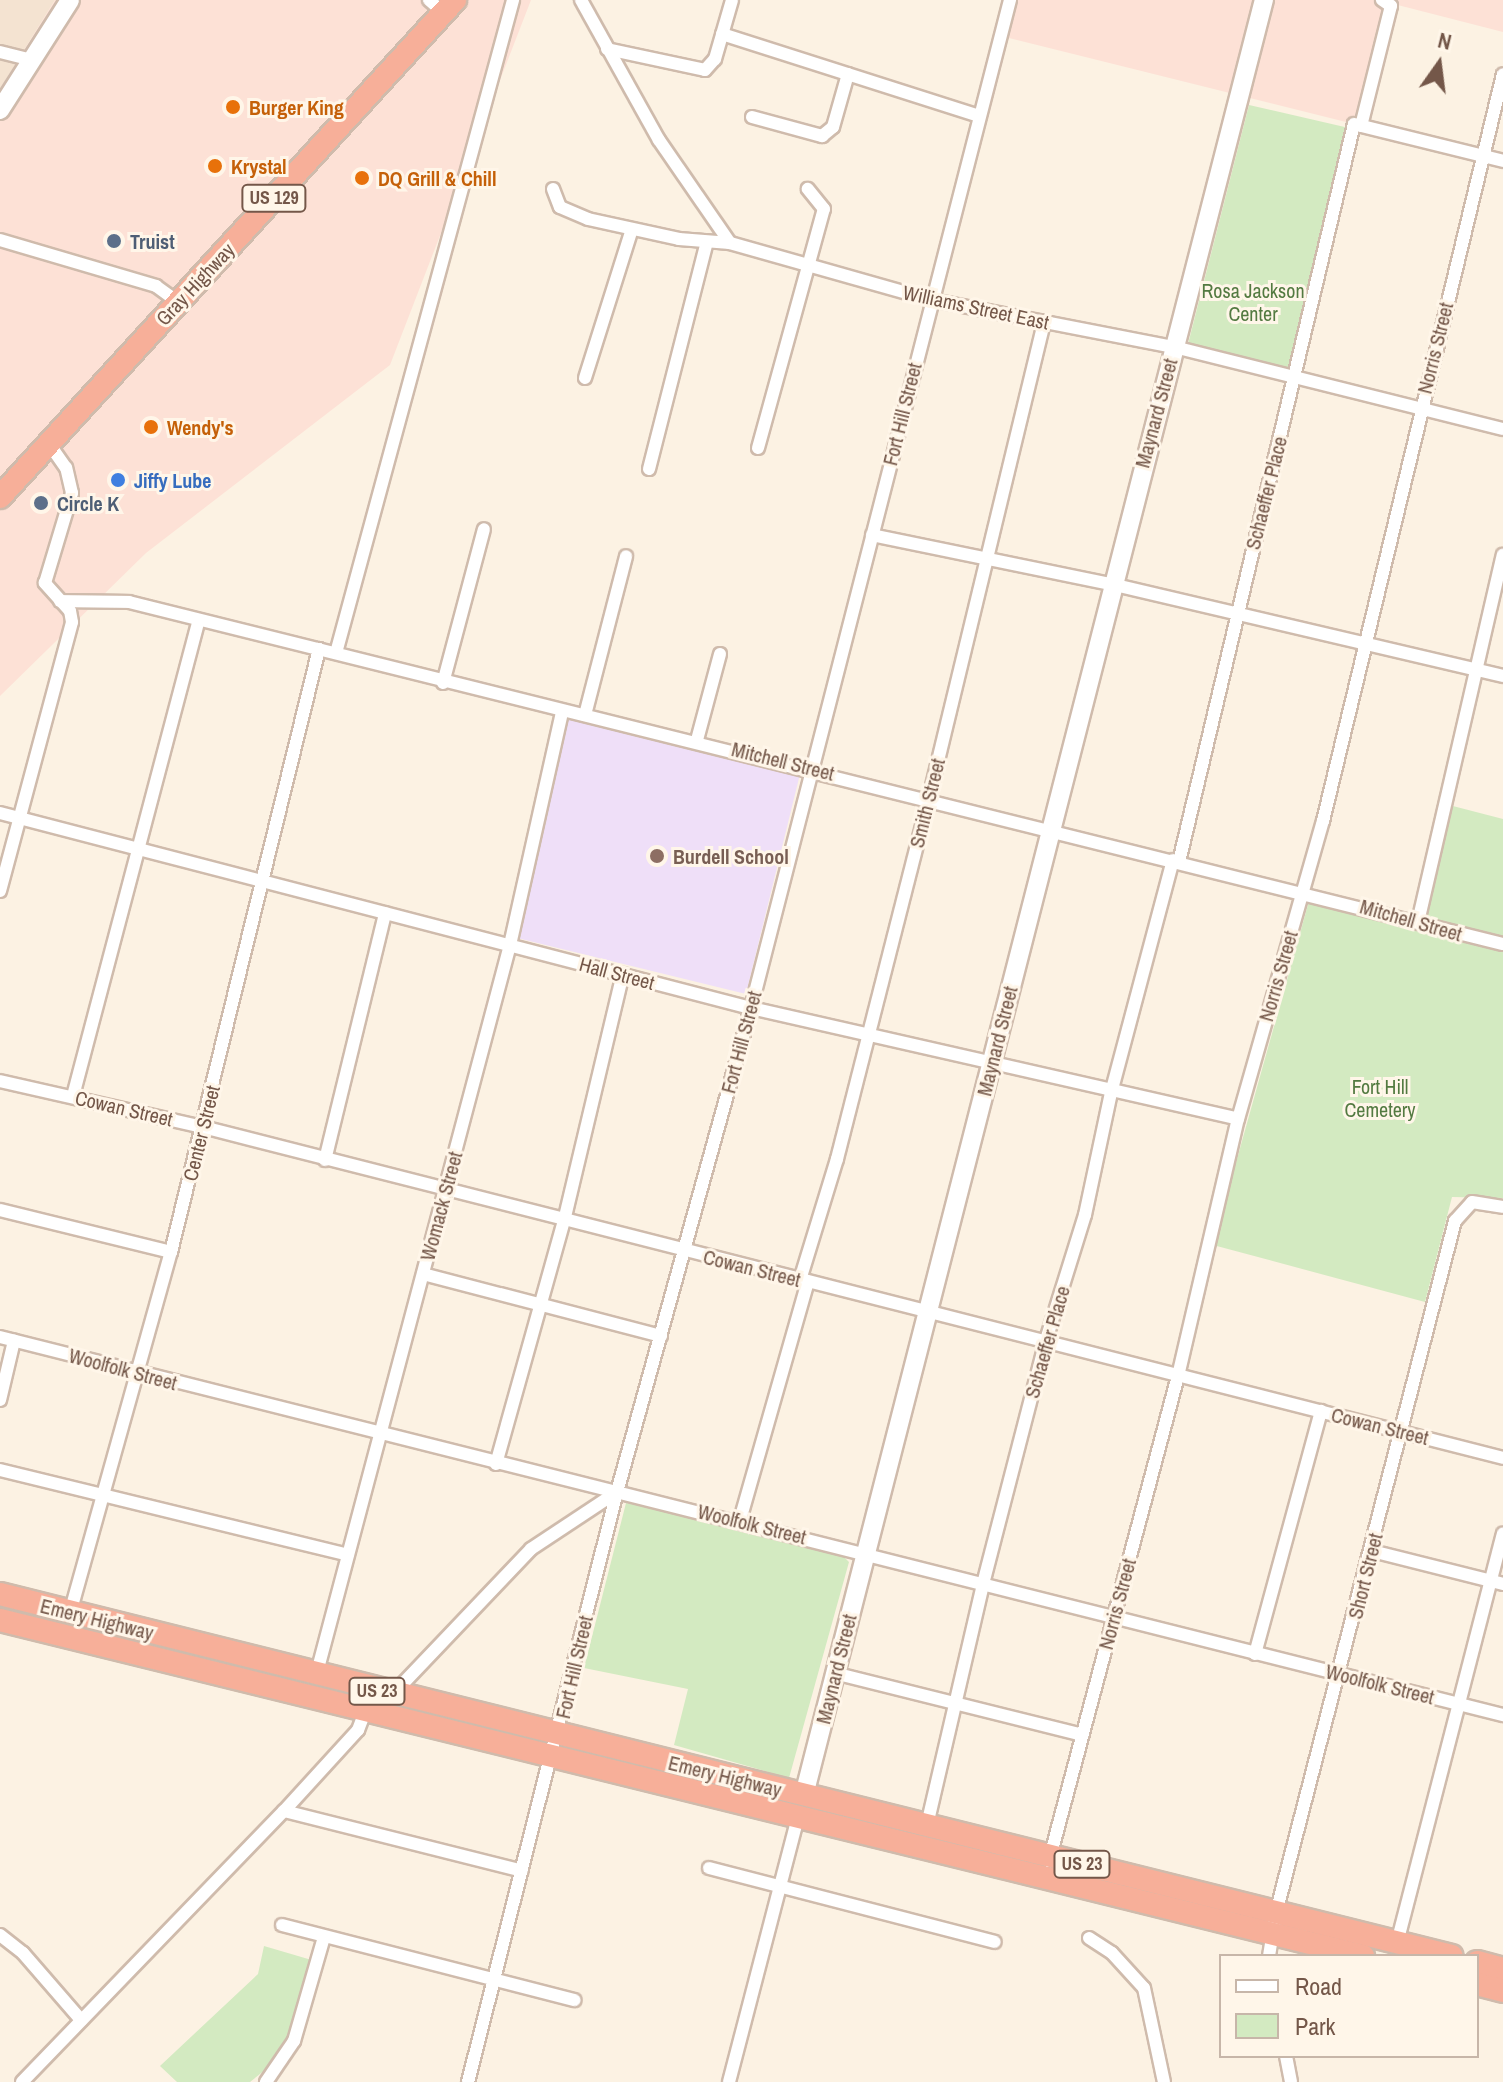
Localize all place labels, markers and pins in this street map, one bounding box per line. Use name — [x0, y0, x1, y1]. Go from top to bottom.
place label: Burger King — [249, 95, 344, 119]
marker: Burger King — [224, 98, 242, 116]
place label: Krystal — [231, 154, 287, 178]
marker: Krystal — [206, 157, 224, 175]
place label: DQ Grill & Chill — [378, 166, 496, 190]
marker: DQ Grill & Chill — [353, 169, 371, 187]
place label: Truist — [130, 229, 175, 253]
marker: Truist — [105, 232, 123, 250]
place label: Wendy's — [167, 415, 233, 439]
marker: Wendy's — [142, 418, 160, 436]
place label: Jiffy Lube — [134, 468, 211, 492]
marker: Jiffy Lube — [109, 471, 127, 489]
place label: Circle K — [57, 491, 119, 515]
marker: Circle K — [32, 494, 50, 512]
place label: Burdell School — [673, 844, 789, 868]
marker: Burdell School — [648, 847, 666, 865]

